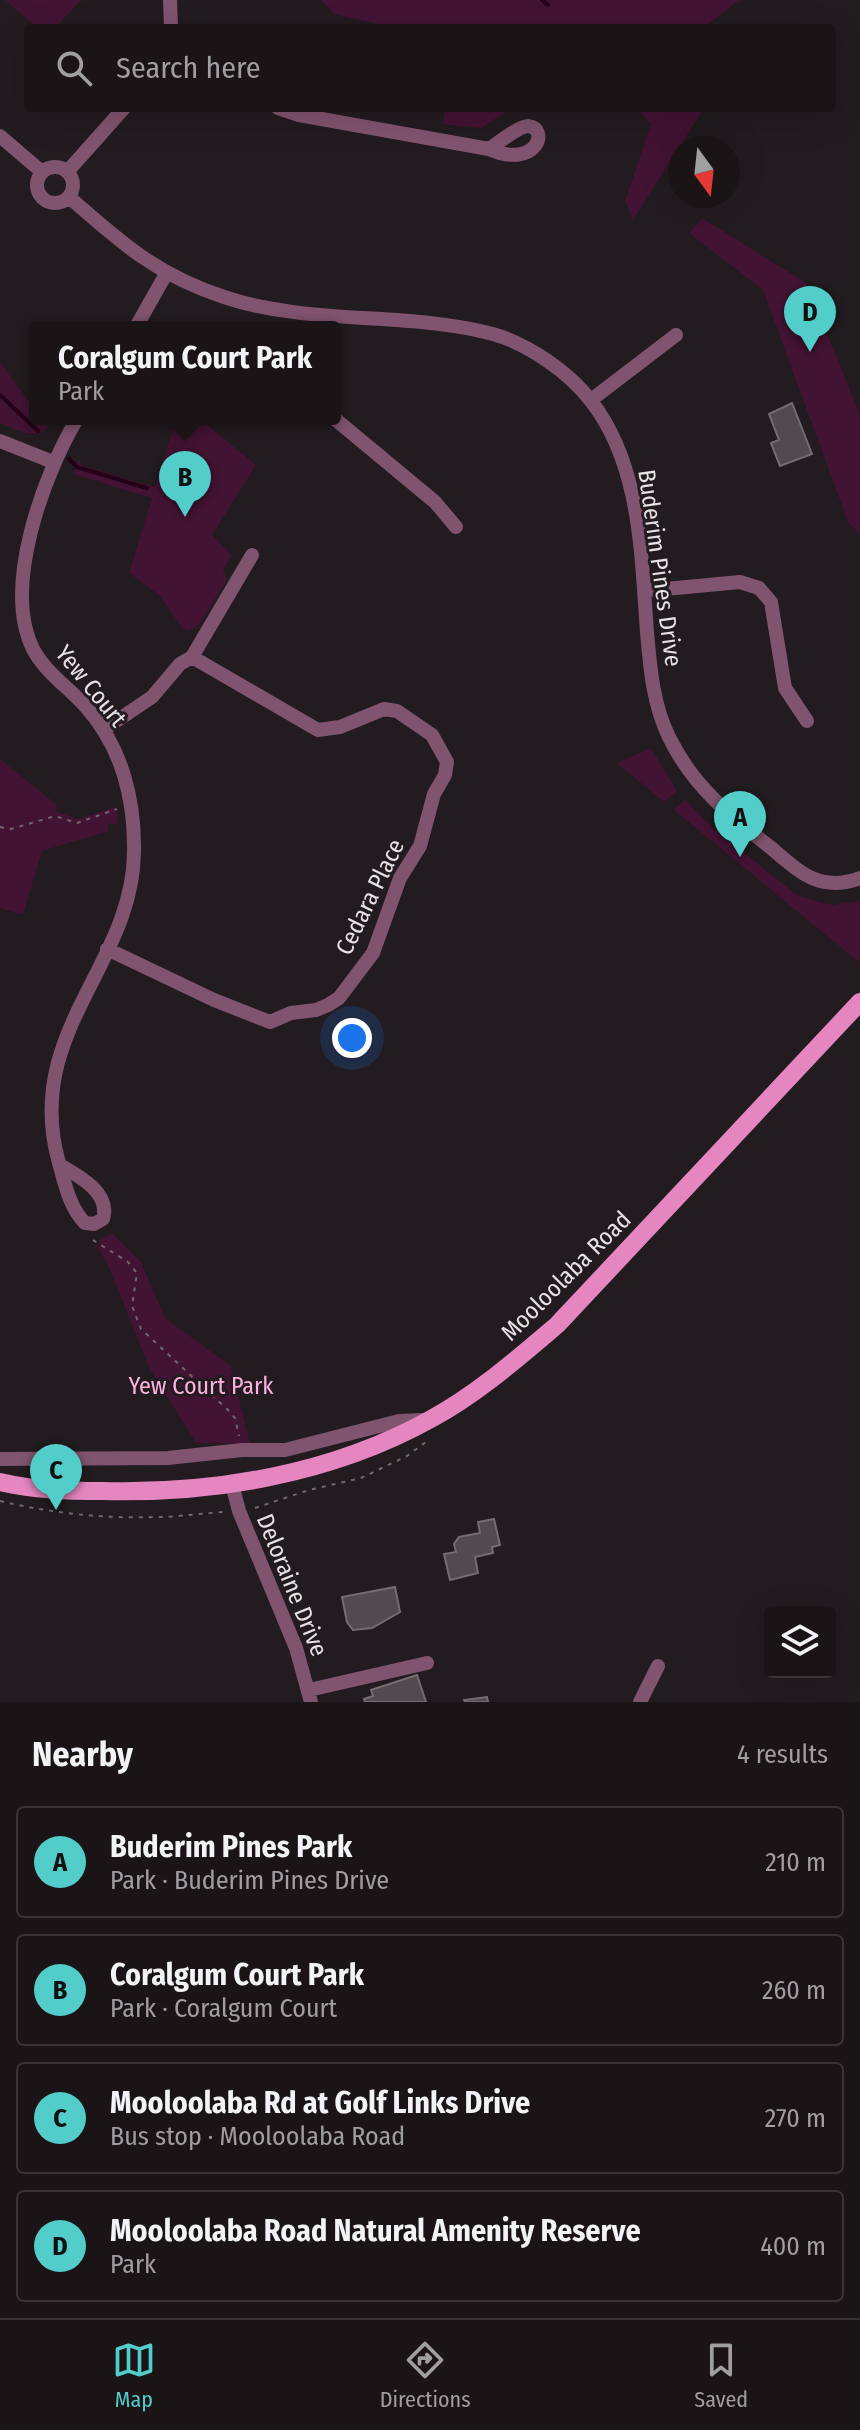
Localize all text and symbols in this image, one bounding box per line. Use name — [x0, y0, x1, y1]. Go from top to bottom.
search box — [24, 24, 836, 112]
icon: search — [52, 46, 96, 90]
text: Search here — [116, 50, 261, 86]
north arrow — [668, 136, 740, 208]
pin: D — [784, 286, 836, 352]
popup — [29, 321, 341, 425]
text: Coralgum Court Park — [58, 340, 312, 376]
text: Park — [58, 376, 104, 407]
pin: B — [159, 451, 211, 517]
street label: Buderim Pines Drive — [632, 468, 688, 668]
street label: Yew Court — [50, 640, 132, 733]
pin: A — [714, 791, 766, 857]
street label: Cedara Place — [330, 835, 410, 959]
your location — [332, 1018, 372, 1058]
street label: Mooloolaba Road — [495, 1205, 637, 1347]
park label: Yew Court Park — [128, 1372, 274, 1400]
pin: C — [30, 1444, 82, 1510]
street label: Deloraine Drive — [251, 1510, 333, 1660]
map controls — [764, 1606, 836, 1678]
button: layers — [764, 1606, 836, 1678]
text: Nearby — [32, 1734, 133, 1775]
text: 4 results — [737, 1739, 828, 1770]
text: Buderim Pines Park — [110, 1829, 352, 1865]
text: A — [53, 1847, 67, 1878]
text: 210 m — [765, 1847, 826, 1878]
text: Park · Buderim Pines Drive — [110, 1865, 389, 1896]
text: Coralgum Court Park — [110, 1957, 364, 1993]
text: B — [53, 1975, 67, 2006]
text: 260 m — [762, 1975, 826, 2006]
text: Park · Coralgum Court — [110, 1993, 337, 2024]
text: Mooloolaba Rd at Golf Links Drive — [110, 2085, 530, 2121]
text: C — [53, 2103, 67, 2134]
text: 270 m — [765, 2103, 826, 2134]
text: Bus stop · Mooloolaba Road — [110, 2121, 405, 2152]
text: Mooloolaba Road Natural Amenity Reserve — [110, 2213, 641, 2249]
text: D — [52, 2231, 68, 2262]
text: 400 m — [760, 2231, 826, 2262]
text: Park — [110, 2249, 156, 2280]
tab: Map — [112, 2338, 156, 2413]
tab: Directions — [380, 2338, 471, 2413]
tab: Saved — [694, 2338, 748, 2413]

